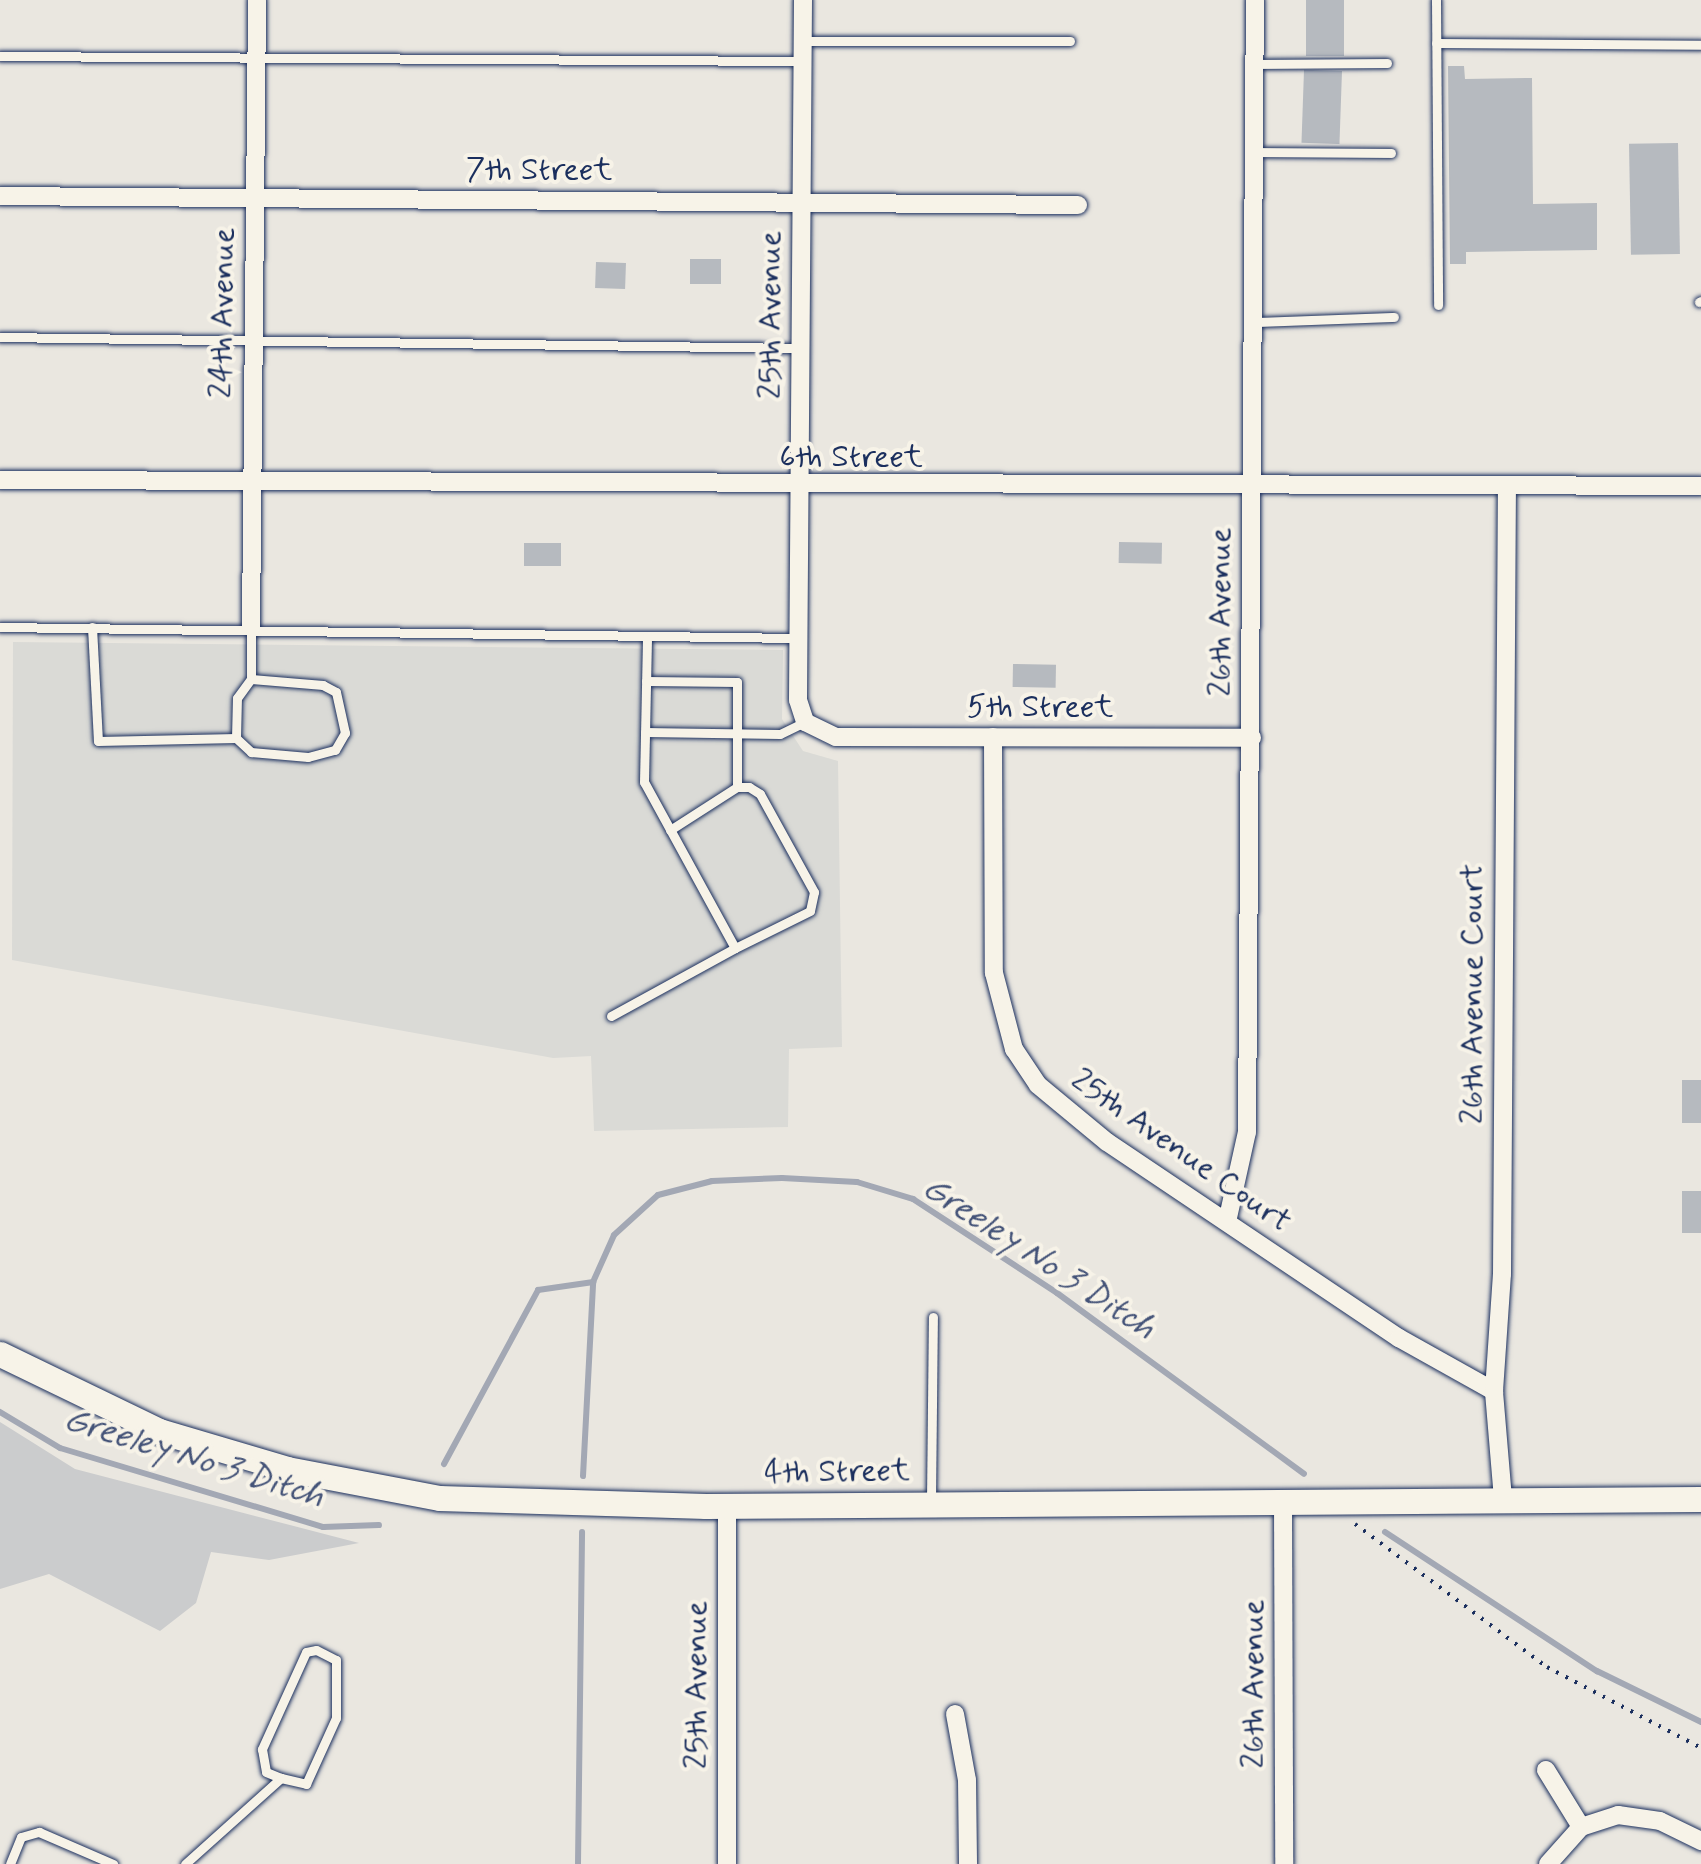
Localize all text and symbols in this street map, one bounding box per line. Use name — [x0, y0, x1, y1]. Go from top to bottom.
street label: 7th Street — [466, 151, 612, 189]
street label: 24th Avenue — [202, 227, 244, 399]
street label: 25th Avenue — [752, 231, 790, 399]
street label: 6th Street — [779, 438, 923, 476]
street label: 26th Avenue — [1202, 527, 1240, 697]
street label: 5th Street — [967, 688, 1113, 726]
street label: 26th Avenue Court — [1454, 867, 1492, 1121]
street label: 25th Avenue Court — [1066, 1062, 1296, 1240]
water label: Greeley No 3 Ditch — [915, 1167, 1163, 1349]
water label: Greeley No 3 Ditch — [59, 1399, 329, 1517]
street label: 4th Street — [764, 1452, 910, 1492]
street label: 26th Avenue — [1235, 1599, 1273, 1769]
street label: 25th Avenue — [678, 1601, 716, 1769]

